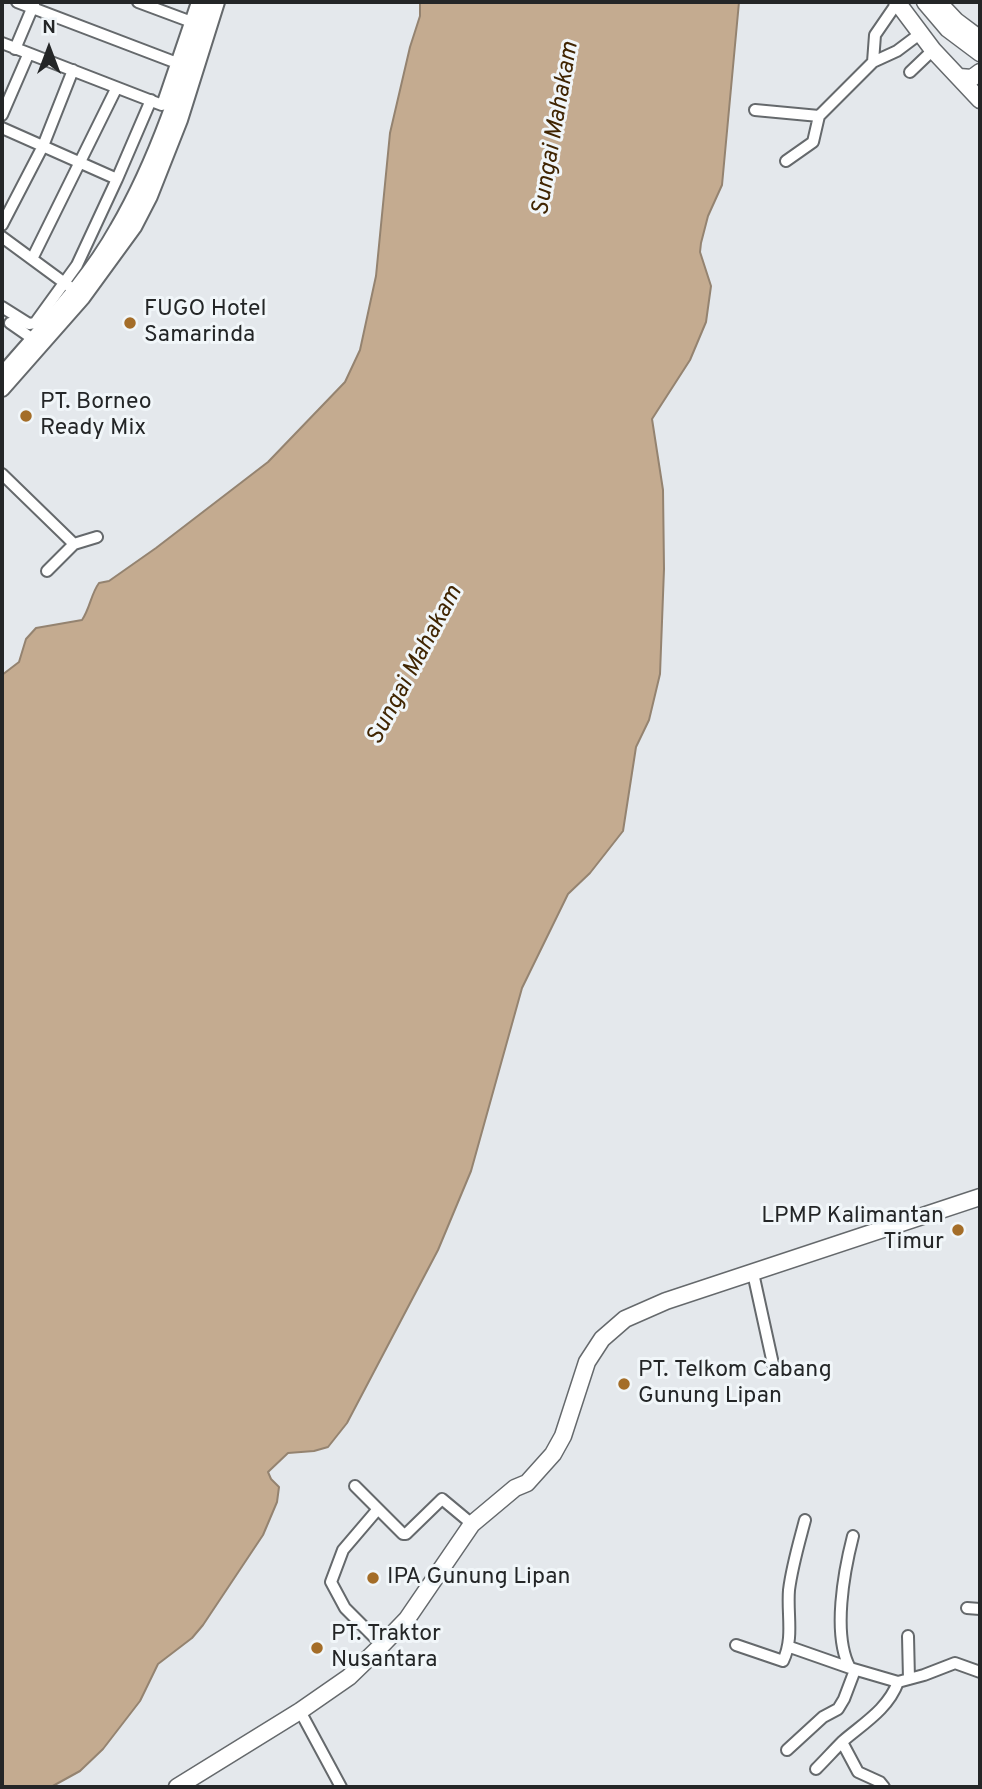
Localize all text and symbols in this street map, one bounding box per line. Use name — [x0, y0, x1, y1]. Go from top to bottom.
north arrow — [14, 14, 84, 84]
text: N — [42, 16, 56, 40]
water label: Sungai Mahakam — [528, 40, 586, 218]
place label: FUGO Hotel Samarinda — [144, 296, 266, 350]
marker: FUGO Hotel Samarinda — [122, 315, 138, 331]
place label: PT. Borneo Ready Mix — [40, 389, 152, 443]
marker: PT. Borneo Ready Mix — [18, 408, 34, 424]
water label: Sungai Mahakam — [362, 582, 470, 750]
place label: LPMP Kalimantan Timur — [761, 1203, 944, 1257]
marker: LPMP Kalimantan Timur — [950, 1222, 966, 1238]
place label: PT. Telkom Cabang Gunung Lipan — [638, 1357, 832, 1411]
marker: PT. Telkom Cabang Gunung Lipan — [616, 1376, 632, 1392]
place label: IPA Gunung Lipan — [387, 1564, 571, 1592]
marker: IPA Gunung Lipan — [365, 1570, 381, 1586]
place label: PT. Traktor Nusantara — [331, 1621, 441, 1675]
marker: PT. Traktor Nusantara — [309, 1640, 325, 1656]

